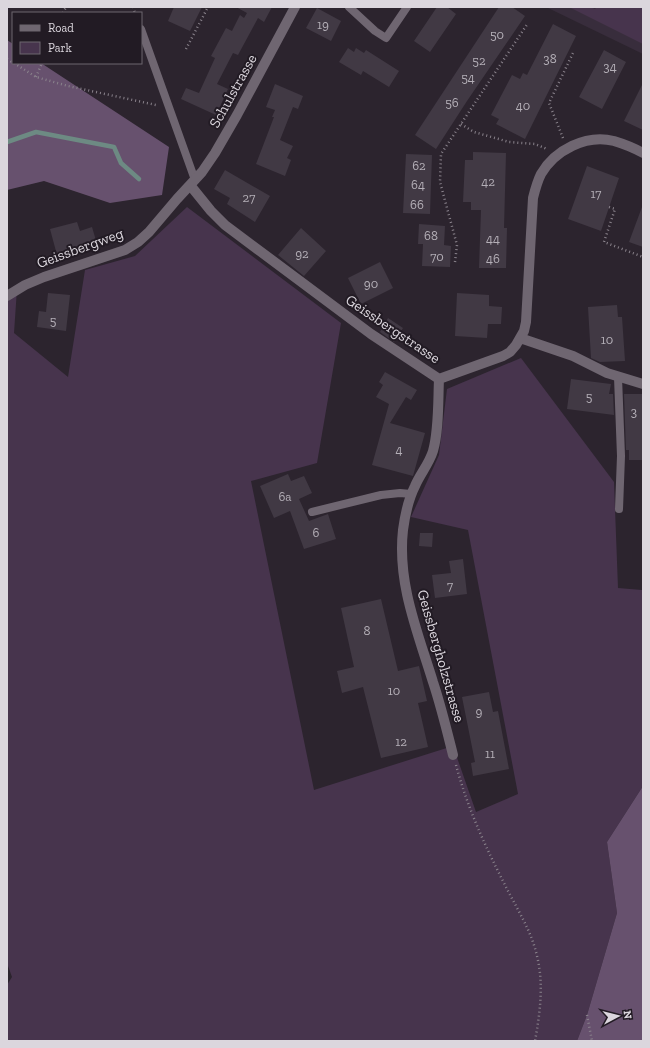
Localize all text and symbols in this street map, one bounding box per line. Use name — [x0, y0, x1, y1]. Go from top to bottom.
legend — [12, 12, 142, 64]
house number: 19 — [317, 17, 329, 32]
text: Road — [48, 21, 74, 35]
house number: 50 — [490, 27, 504, 42]
text: Park — [48, 41, 73, 55]
street label: Schulstrasse — [205, 51, 261, 131]
house number: 38 — [543, 51, 557, 66]
house number: 52 — [472, 53, 486, 68]
house number: 34 — [603, 59, 617, 74]
house number: 54 — [461, 70, 475, 85]
house number: 56 — [445, 95, 459, 110]
house number: 40 — [516, 98, 530, 113]
house number: 62 — [412, 158, 426, 173]
house number: 42 — [481, 174, 495, 189]
house number: 64 — [411, 177, 425, 192]
house number: 17 — [591, 186, 601, 201]
house number: 27 — [243, 190, 255, 205]
house number: 66 — [410, 197, 424, 212]
street label: Geissbergweg — [34, 224, 126, 272]
house number: 68 — [424, 228, 438, 243]
house number: 44 — [486, 231, 500, 246]
house number: 92 — [295, 246, 309, 261]
house number: 70 — [430, 249, 444, 264]
house number: 46 — [486, 251, 500, 266]
house number: 90 — [364, 276, 378, 291]
street label: Geissbergstrasse — [342, 291, 444, 367]
house number: 5 — [50, 313, 57, 328]
house number: 10 — [601, 332, 613, 347]
house number: 5 — [586, 389, 593, 404]
house number: 3 — [631, 404, 637, 419]
house number: 4 — [395, 442, 403, 457]
house number: 6a — [278, 489, 292, 504]
house number: 6 — [313, 525, 320, 540]
house number: 7 — [447, 578, 453, 593]
street label: Geissbergholzstrasse — [413, 588, 469, 724]
house number: 8 — [364, 623, 371, 638]
house number: 10 — [388, 683, 400, 698]
house number: 9 — [476, 704, 483, 719]
house number: 12 — [395, 734, 407, 749]
house number: 11 — [485, 746, 495, 761]
north arrow — [598, 996, 638, 1036]
text: N — [620, 1010, 634, 1020]

